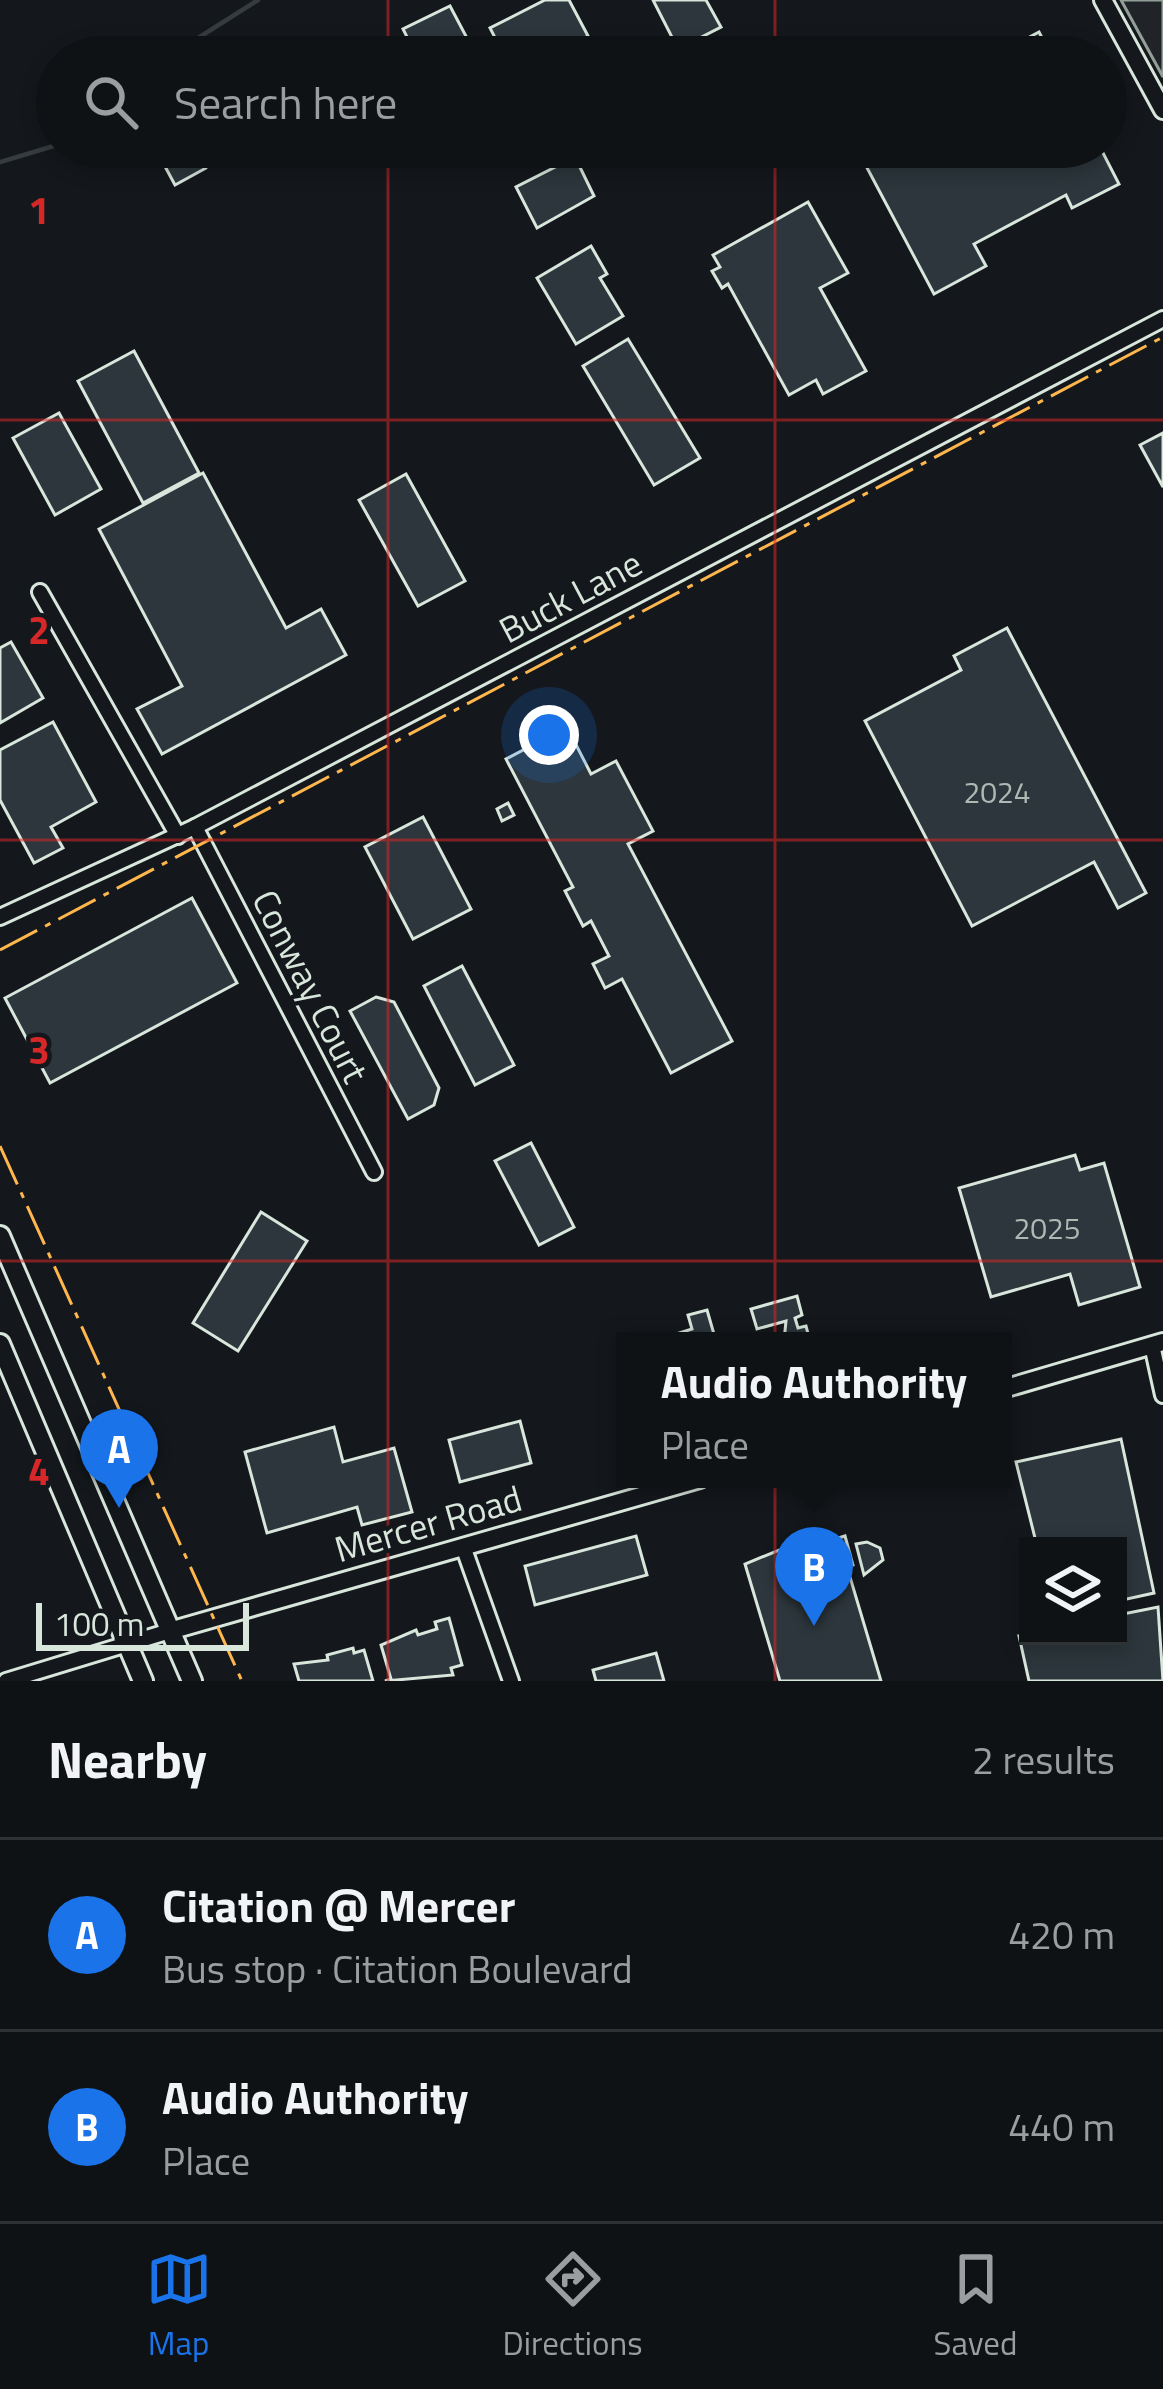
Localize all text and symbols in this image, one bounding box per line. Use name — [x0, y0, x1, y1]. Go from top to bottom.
search box — [36, 36, 1127, 168]
text: Search here — [174, 68, 397, 136]
icon: search — [78, 69, 144, 135]
text: 1 — [28, 180, 50, 239]
street label: Buck Lane — [489, 535, 651, 657]
text: 2 — [28, 600, 50, 659]
your location — [519, 705, 579, 765]
house number: 2024 — [963, 769, 1031, 815]
street label: Conway Court — [239, 880, 383, 1092]
text: 3 — [28, 1020, 50, 1079]
house number: 2025 — [1013, 1205, 1081, 1251]
popup — [616, 1332, 1012, 1488]
text: Audio Authority — [661, 1347, 967, 1415]
pin: A — [80, 1409, 158, 1508]
text: Place — [661, 1415, 749, 1474]
text: 4 — [28, 1441, 50, 1500]
street label: Mercer Road — [328, 1470, 528, 1576]
pin: B — [775, 1527, 853, 1626]
map controls — [1019, 1537, 1127, 1645]
button: layers — [1019, 1537, 1127, 1645]
scale bar — [36, 1597, 249, 1650]
text: 100 m — [54, 1599, 144, 1649]
text: Nearby — [48, 1720, 207, 1798]
text: 2 results — [972, 1730, 1115, 1789]
text: Citation @ Mercer — [162, 1871, 515, 1939]
text: A — [75, 1905, 99, 1964]
text: 420 m — [1008, 1905, 1115, 1964]
text: Bus stop · Citation Boulevard — [162, 1939, 633, 1998]
text: Audio Authority — [162, 2063, 469, 2131]
text: B — [75, 2097, 99, 2156]
text: 440 m — [1008, 2097, 1115, 2156]
text: Place — [162, 2131, 250, 2190]
tab: Map — [146, 2246, 212, 2368]
tab: Directions — [503, 2246, 643, 2368]
tab: Saved — [934, 2246, 1017, 2368]

